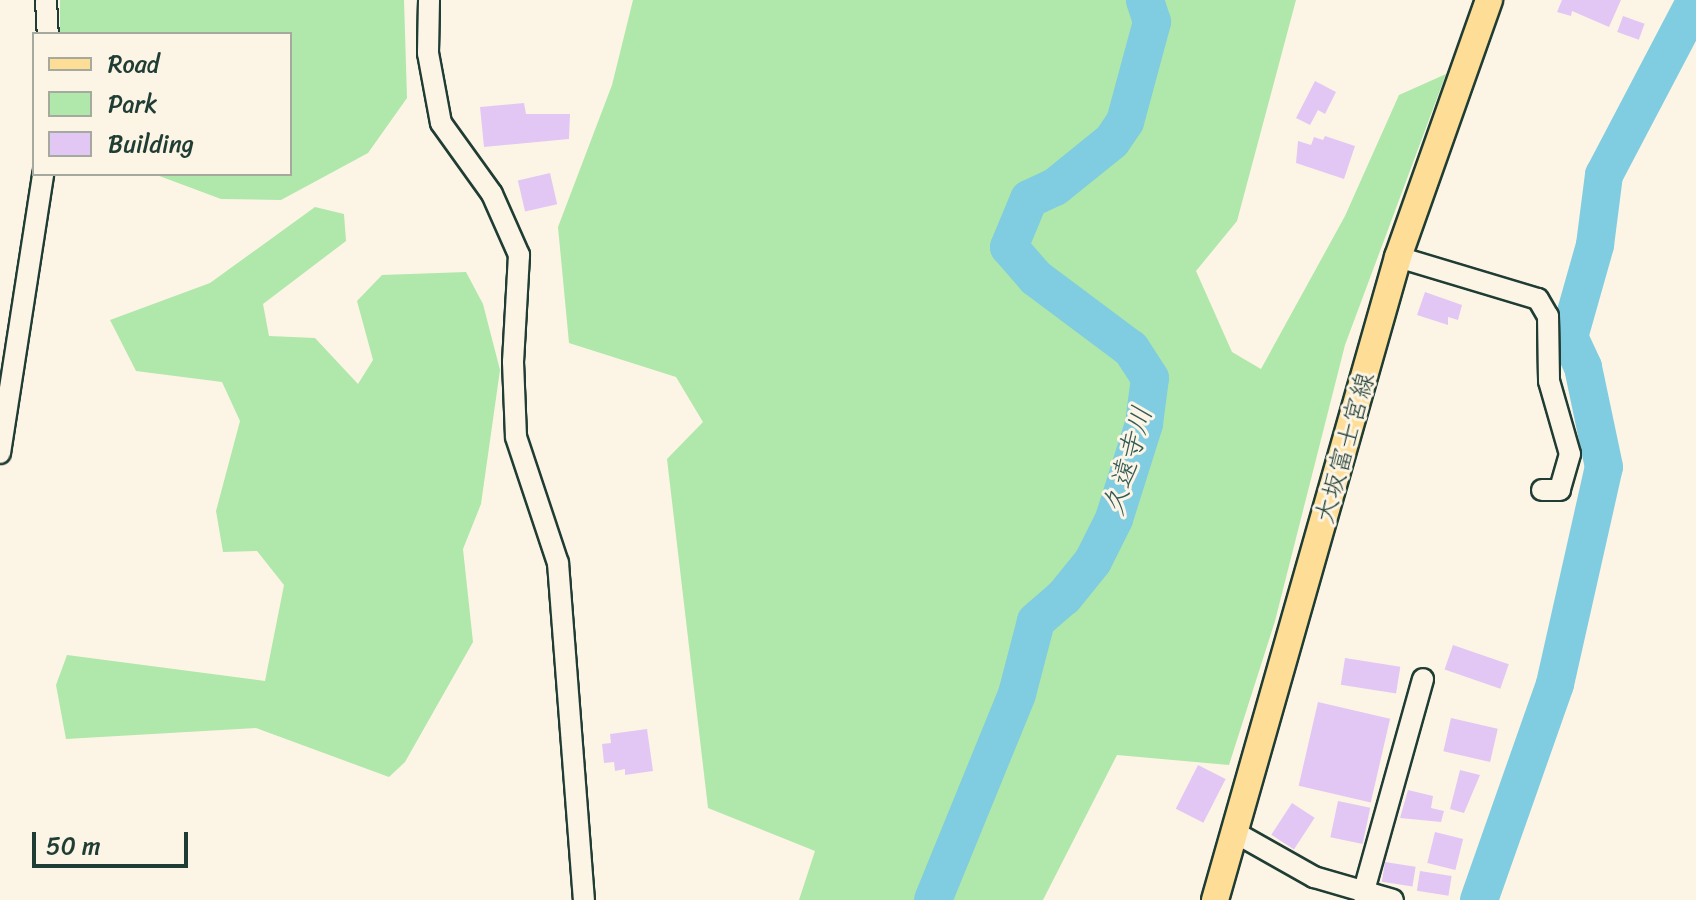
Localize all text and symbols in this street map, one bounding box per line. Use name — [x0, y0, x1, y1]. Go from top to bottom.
legend — [32, 32, 292, 176]
text: Road — [108, 43, 159, 85]
text: Park — [108, 83, 157, 125]
text: Building — [108, 123, 194, 165]
street label: 大坂富士宮線 — [1309, 369, 1381, 527]
water label: 久遠寺川 — [1096, 403, 1160, 519]
scale bar — [36, 816, 192, 866]
text: 50 m — [46, 825, 101, 867]

